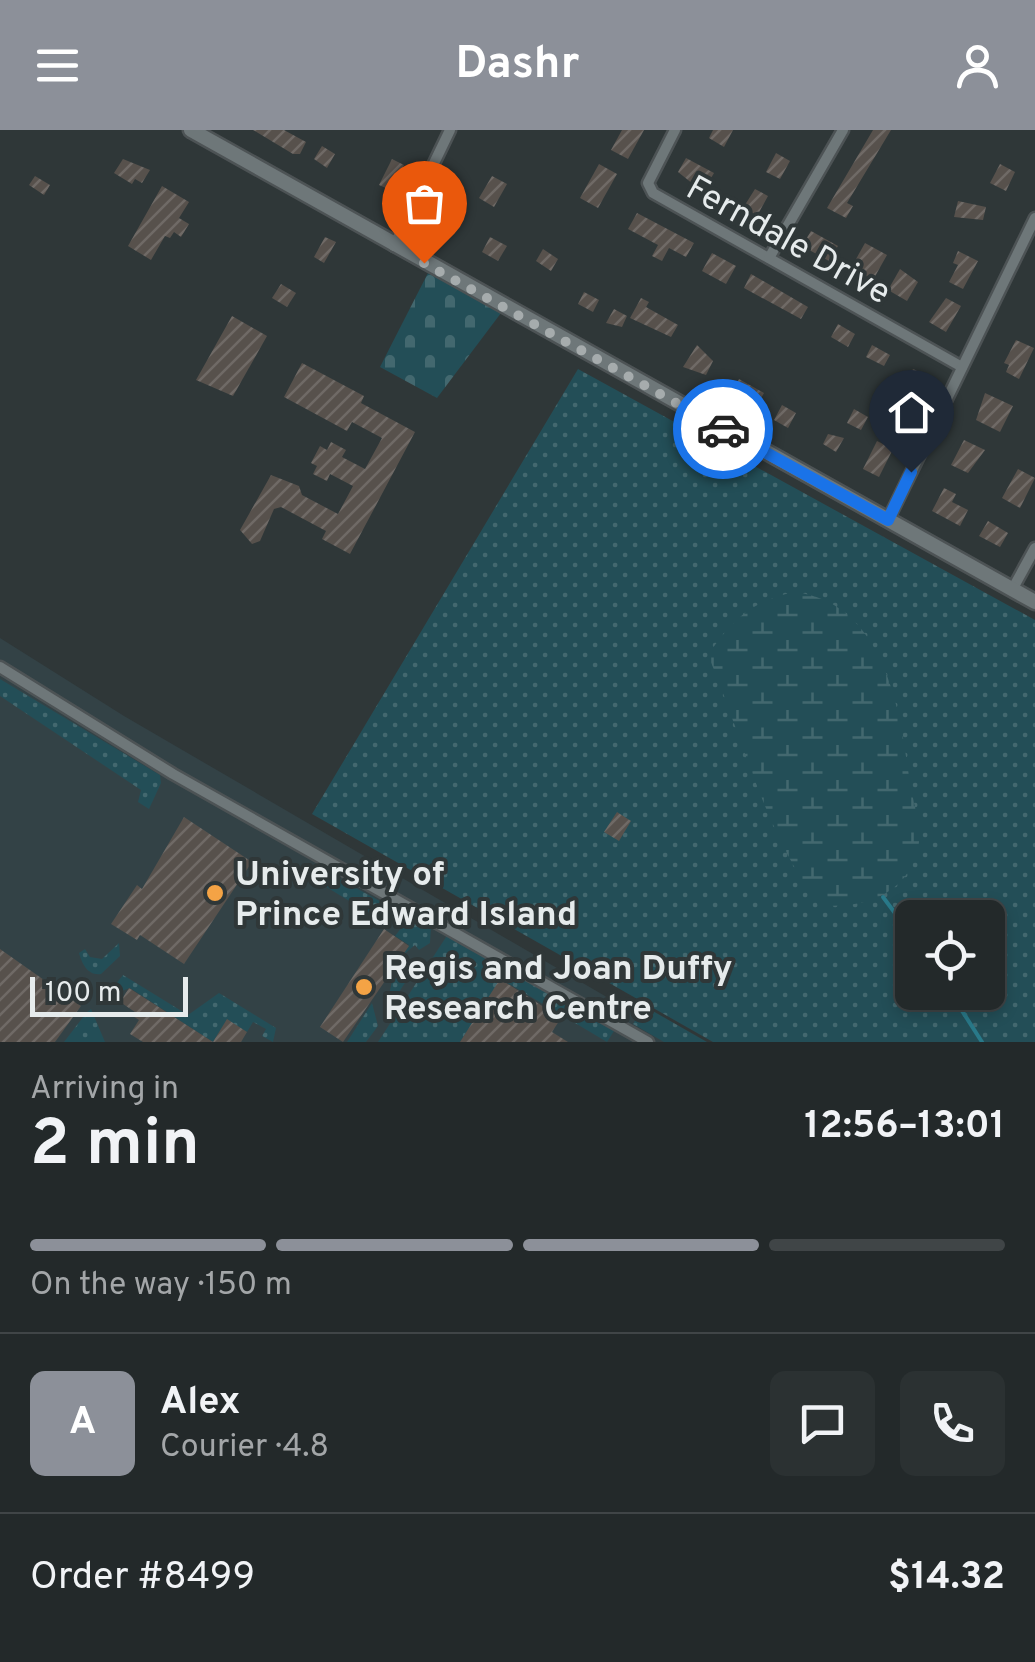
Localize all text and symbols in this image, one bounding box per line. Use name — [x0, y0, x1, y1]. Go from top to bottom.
text: Dashr — [455, 37, 580, 94]
icon: menu — [30, 38, 85, 93]
icon: person — [950, 38, 1005, 93]
pin — [382, 161, 467, 264]
street label: Ferndale Drive — [678, 167, 897, 316]
icon: bag — [397, 176, 452, 231]
pin — [869, 370, 954, 473]
courier — [673, 379, 773, 479]
icon: home — [884, 385, 939, 440]
icon: car — [696, 402, 751, 457]
place label: University of Prince Edward Island — [235, 854, 577, 938]
marker: University of Prince Edward Island — [204, 882, 226, 904]
map controls — [895, 900, 1005, 1010]
button: locate — [895, 900, 1005, 1010]
place label: Regis and Joan Duffy Research Centre — [384, 948, 733, 1032]
scale bar — [30, 972, 188, 1016]
text: 100 m — [45, 976, 121, 1012]
marker: Regis and Joan Duffy Research Centre — [353, 976, 375, 998]
text: Arriving in — [30, 1070, 179, 1110]
text: 12:56–13:01 — [804, 1103, 1005, 1152]
text: 2 min — [30, 1106, 200, 1188]
text: On the way · 150 m — [30, 1266, 292, 1306]
button: chat — [770, 1371, 875, 1476]
button: phone — [900, 1371, 1005, 1476]
text: Alex — [160, 1379, 240, 1428]
text: A — [69, 1399, 96, 1448]
text: Courier · 4.8 — [160, 1428, 329, 1468]
text: Order #8499 — [30, 1554, 255, 1603]
text: $14.32 — [888, 1554, 1005, 1603]

